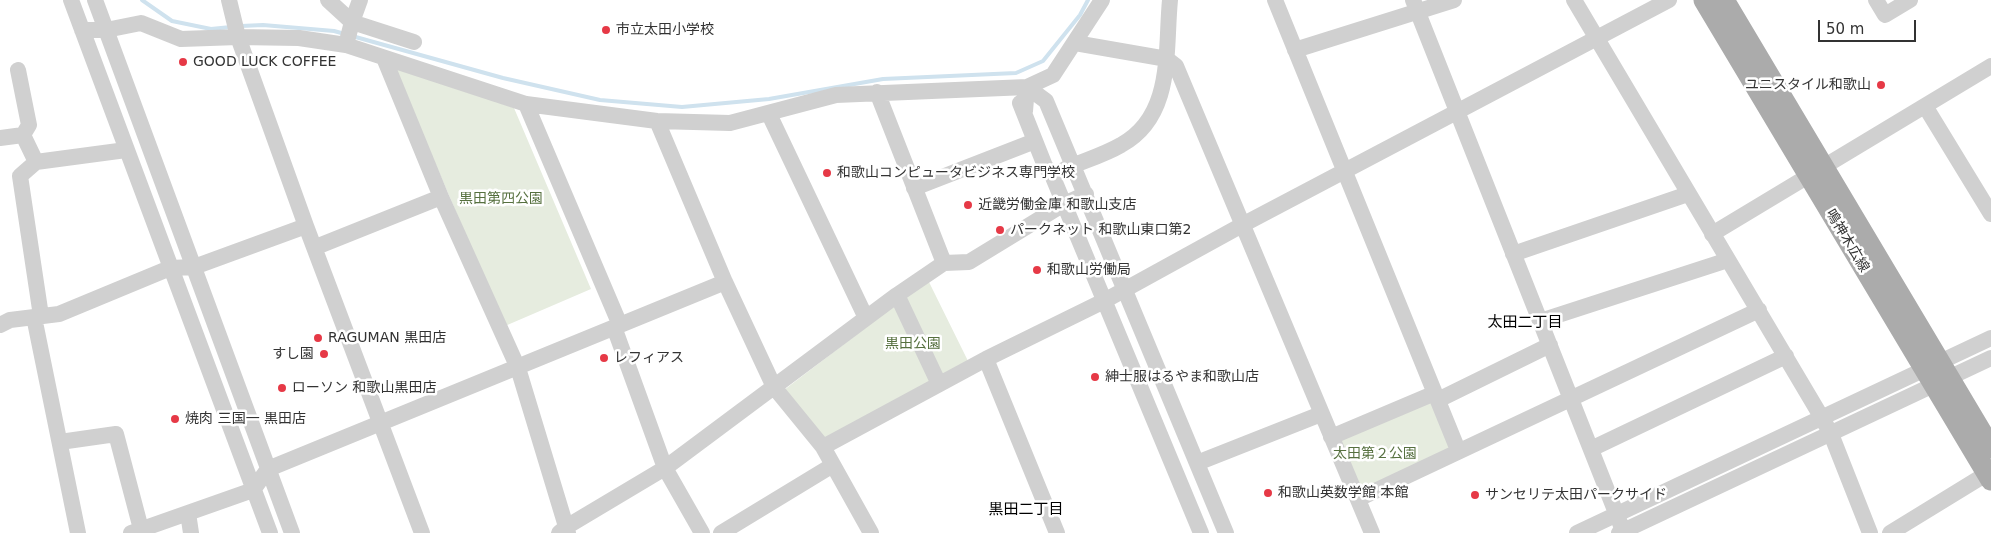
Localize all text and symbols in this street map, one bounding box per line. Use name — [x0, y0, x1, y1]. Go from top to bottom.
scale bar — [1821, 10, 1918, 42]
text: 50 m — [1826, 20, 1864, 38]
place label: 市立太田小学校 — [616, 22, 714, 38]
marker: 市立太田小学校 — [600, 24, 612, 36]
place label: GOOD LUCK COFFEE — [193, 54, 336, 70]
marker: GOOD LUCK COFFEE — [177, 56, 189, 68]
place label: ユニスタイル和歌山 — [1745, 77, 1871, 93]
marker: ユニスタイル和歌山 — [1875, 79, 1887, 91]
place label: 和歌山コンピュータビジネス専門学校 — [837, 165, 1075, 181]
marker: 和歌山コンピュータビジネス専門学校 — [821, 167, 833, 179]
park label: 黒田第四公園 — [459, 191, 543, 207]
place label: 近畿労働金庫 和歌山支店 — [978, 197, 1136, 213]
marker: 近畿労働金庫 和歌山支店 — [962, 199, 974, 211]
street label: 鳴神木広線 — [1822, 207, 1872, 275]
place label: パークネット 和歌山東口第2 — [1010, 222, 1191, 238]
marker: パークネット 和歌山東口第2 — [994, 224, 1006, 236]
place label: 和歌山労働局 — [1047, 262, 1131, 278]
marker: 和歌山労働局 — [1031, 264, 1043, 276]
district label: 太田二丁目 — [1488, 314, 1562, 332]
place label: RAGUMAN 黒田店 — [328, 330, 446, 346]
marker: RAGUMAN 黒田店 — [312, 332, 324, 344]
park label: 黒田公園 — [885, 336, 941, 352]
place label: すし園 — [272, 346, 314, 362]
marker: すし園 — [318, 348, 330, 360]
place label: レフィアス — [614, 350, 684, 366]
marker: レフィアス — [598, 352, 610, 364]
place label: 紳士服はるやま和歌山店 — [1105, 369, 1259, 385]
marker: 紳士服はるやま和歌山店 — [1089, 371, 1101, 383]
place label: ローソン 和歌山黒田店 — [292, 380, 436, 396]
marker: ローソン 和歌山黒田店 — [276, 382, 288, 394]
place label: 焼肉 三国一 黒田店 — [185, 411, 306, 427]
marker: 焼肉 三国一 黒田店 — [169, 413, 181, 425]
park label: 太田第２公園 — [1333, 446, 1417, 462]
place label: 和歌山英数学館 本館 — [1278, 485, 1408, 501]
marker: 和歌山英数学館 本館 — [1262, 487, 1274, 499]
place label: サンセリテ太田パークサイド — [1485, 487, 1667, 503]
marker: サンセリテ太田パークサイド — [1469, 489, 1481, 501]
district label: 黒田二丁目 — [989, 501, 1063, 519]

